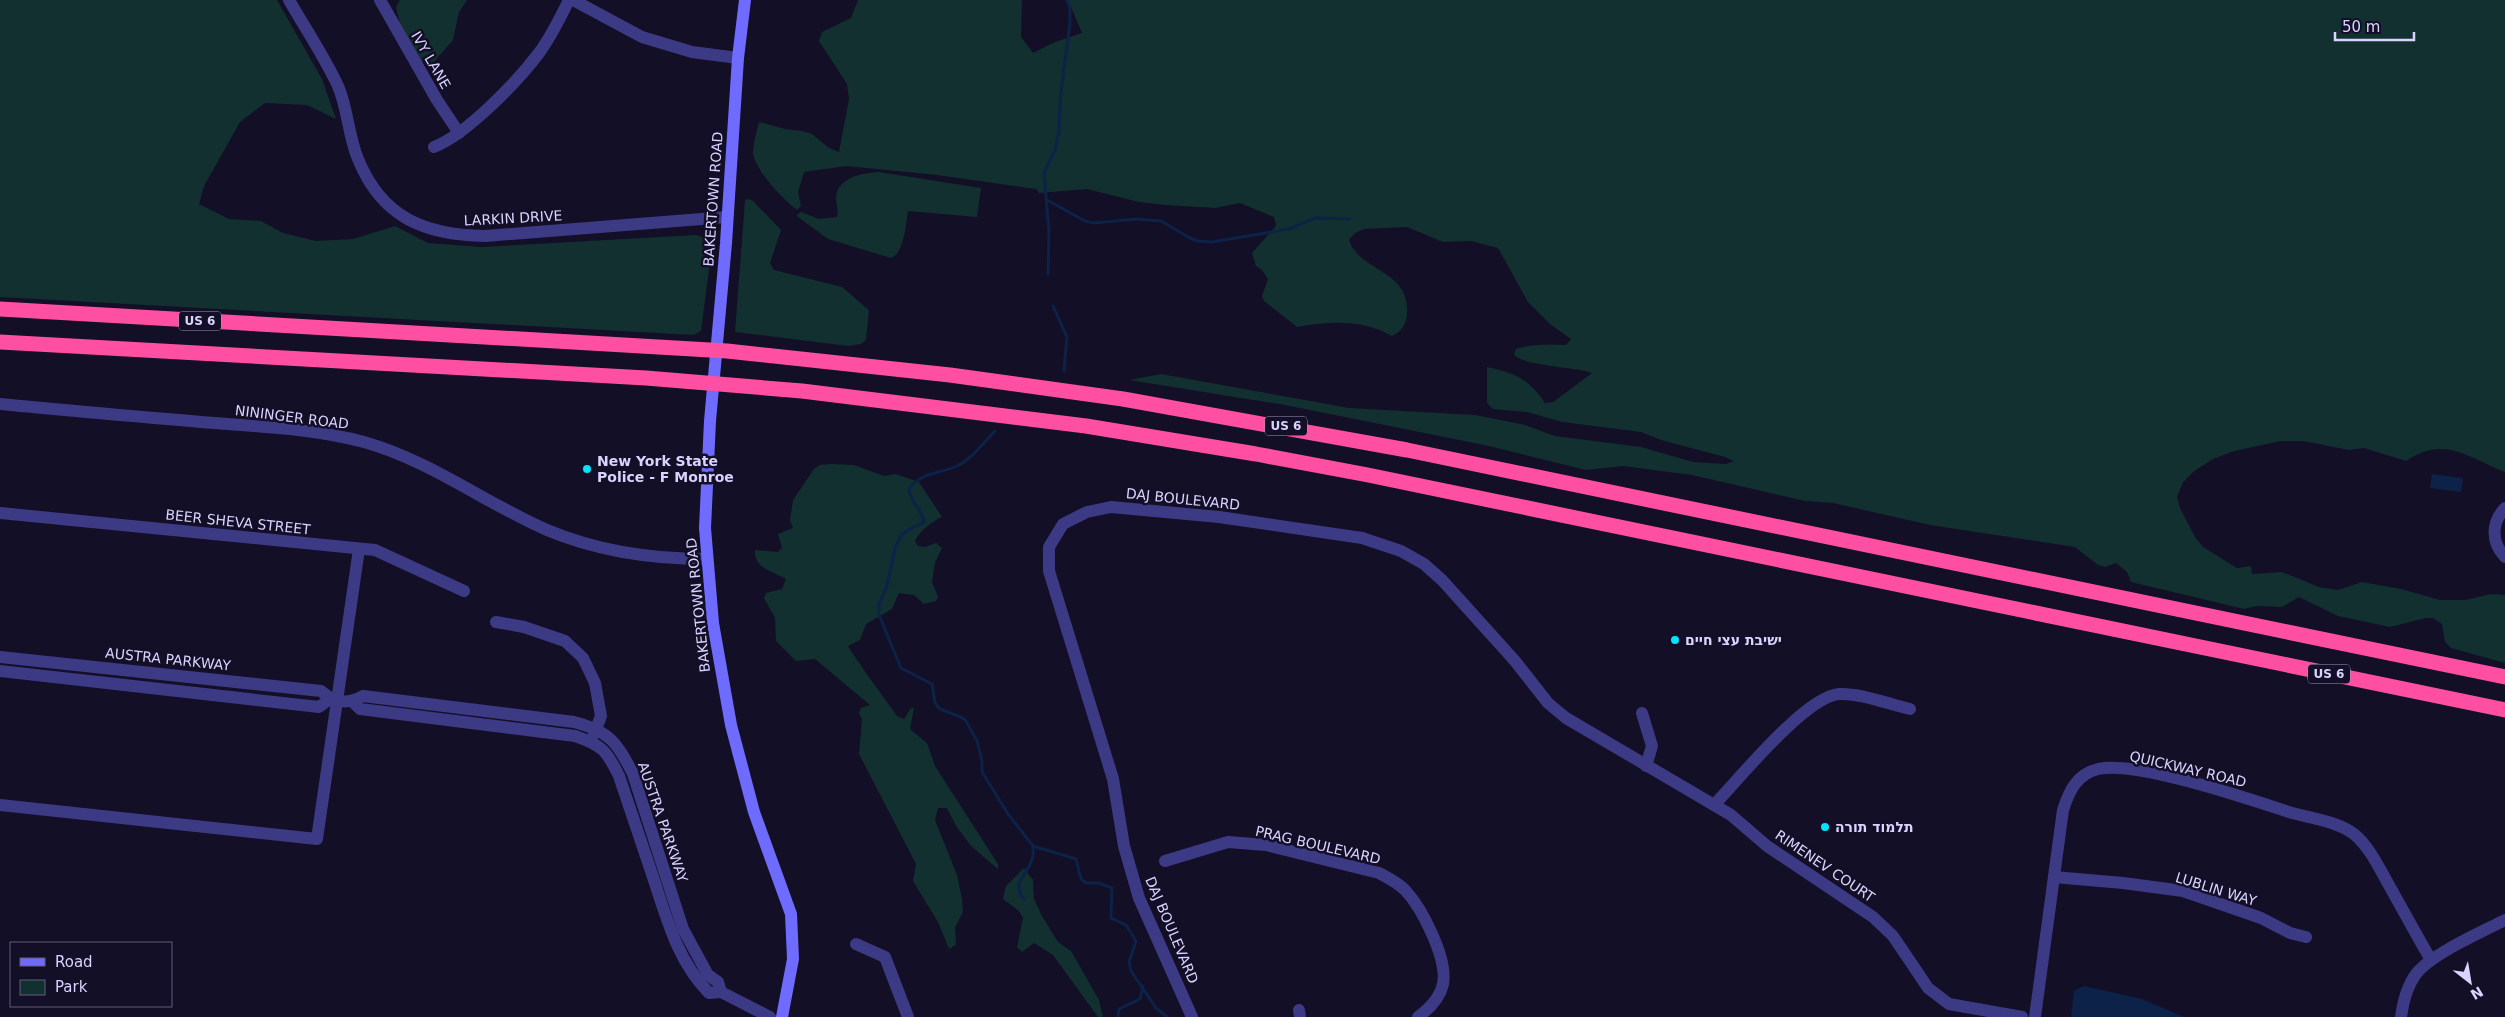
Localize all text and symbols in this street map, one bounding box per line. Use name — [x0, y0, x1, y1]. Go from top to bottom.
scale bar — [2335, 10, 2414, 42]
text: 50 m — [2342, 18, 2380, 36]
street label: IVY LANE — [408, 28, 454, 92]
street label: BAKERTOWN ROAD — [700, 131, 726, 267]
street label: LARKIN DRIVE — [463, 207, 563, 229]
road number: US 6 — [179, 312, 221, 331]
street label: NININGER ROAD — [234, 402, 350, 432]
road number: US 6 — [1265, 416, 1307, 436]
place label: New York State Police - F Monroe — [597, 453, 734, 485]
marker: New York State Police - F Monroe — [581, 463, 593, 475]
street label: DAJ BOULEVARD — [1125, 485, 1241, 513]
street label: BEER SHEVA STREET — [165, 506, 312, 538]
street label: BAKERTOWN ROAD — [683, 537, 713, 673]
place label: ישיבת עצי חיים — [1685, 632, 1782, 648]
marker: ישיבת עצי חיים — [1669, 634, 1681, 646]
street label: AUSTRA PARKWAY — [104, 644, 232, 674]
road number: US 6 — [2308, 664, 2350, 684]
street label: QUICKWAY ROAD — [2128, 748, 2248, 790]
street label: AUSTRA PARKWAY — [635, 760, 691, 885]
place label: תלמוד תורה — [1835, 819, 1914, 835]
marker: תלמוד תורה — [1819, 821, 1831, 833]
street label: PRAG BOULEVARD — [1254, 823, 1382, 867]
street label: RIMENEV COURT — [1772, 827, 1878, 905]
street label: LUBLIN WAY — [2174, 869, 2259, 909]
street label: DAJ BOULEVARD — [1142, 874, 1202, 986]
legend — [10, 942, 172, 1007]
text: Road — [55, 953, 93, 971]
north arrow — [2445, 957, 2495, 1007]
text: Park — [55, 978, 88, 996]
text: N — [2468, 983, 2486, 1003]

